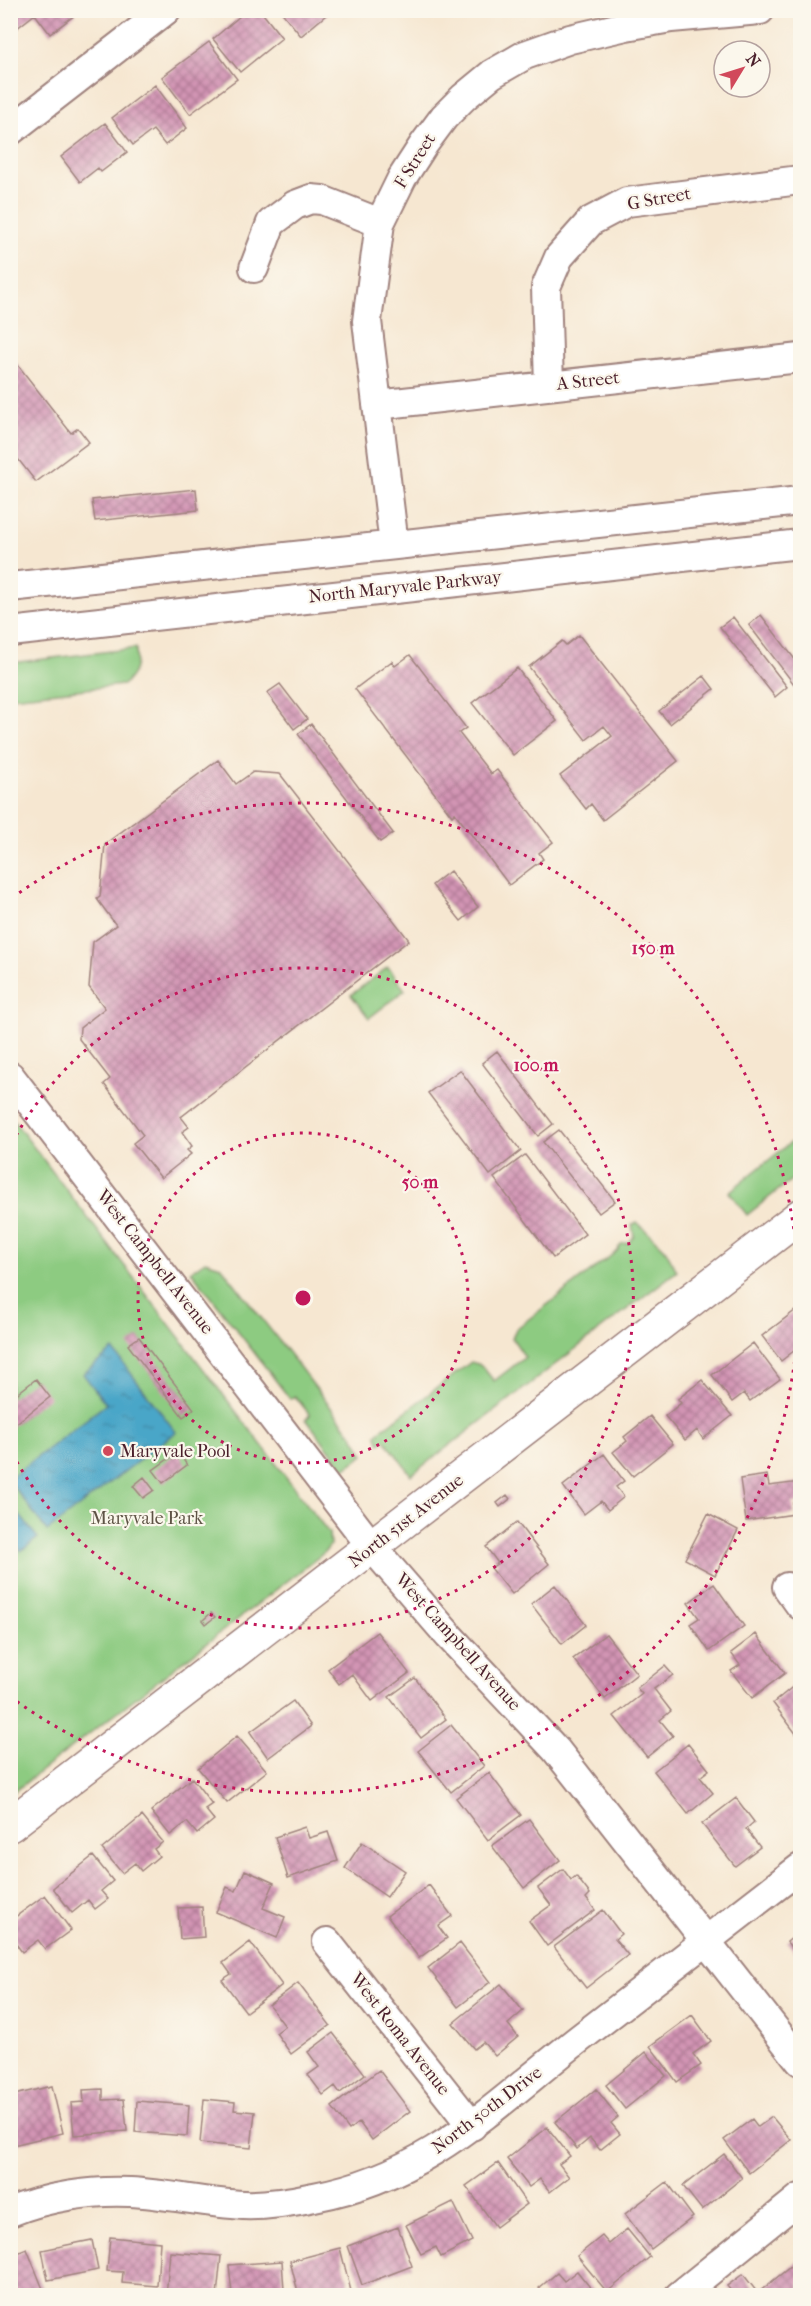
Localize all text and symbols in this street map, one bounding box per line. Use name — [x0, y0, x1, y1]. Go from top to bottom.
north arrow — [712, 39, 772, 99]
text: N — [742, 49, 765, 71]
street label: F Street — [390, 129, 440, 192]
street label: G Street — [626, 183, 693, 215]
street label: A Street — [555, 367, 621, 395]
street label: North Maryvale Parkway — [307, 566, 504, 608]
text: 150 m — [632, 938, 675, 959]
text: 100 m — [513, 1055, 560, 1076]
text: 50 m — [402, 1172, 439, 1193]
street label: West Campbell Avenue — [91, 1185, 218, 1339]
centre of rings — [293, 1288, 313, 1308]
place label: Maryvale Pool — [120, 1441, 230, 1462]
marker: Maryvale Pool — [101, 1444, 115, 1458]
street label: North 51st Avenue — [344, 1470, 468, 1572]
park label: Maryvale Park — [91, 1508, 204, 1529]
street label: West Campbell Avenue — [390, 1568, 525, 1715]
street label: West Roma Avenue — [345, 1968, 454, 2099]
street label: North 50th Drive — [428, 2062, 546, 2158]

